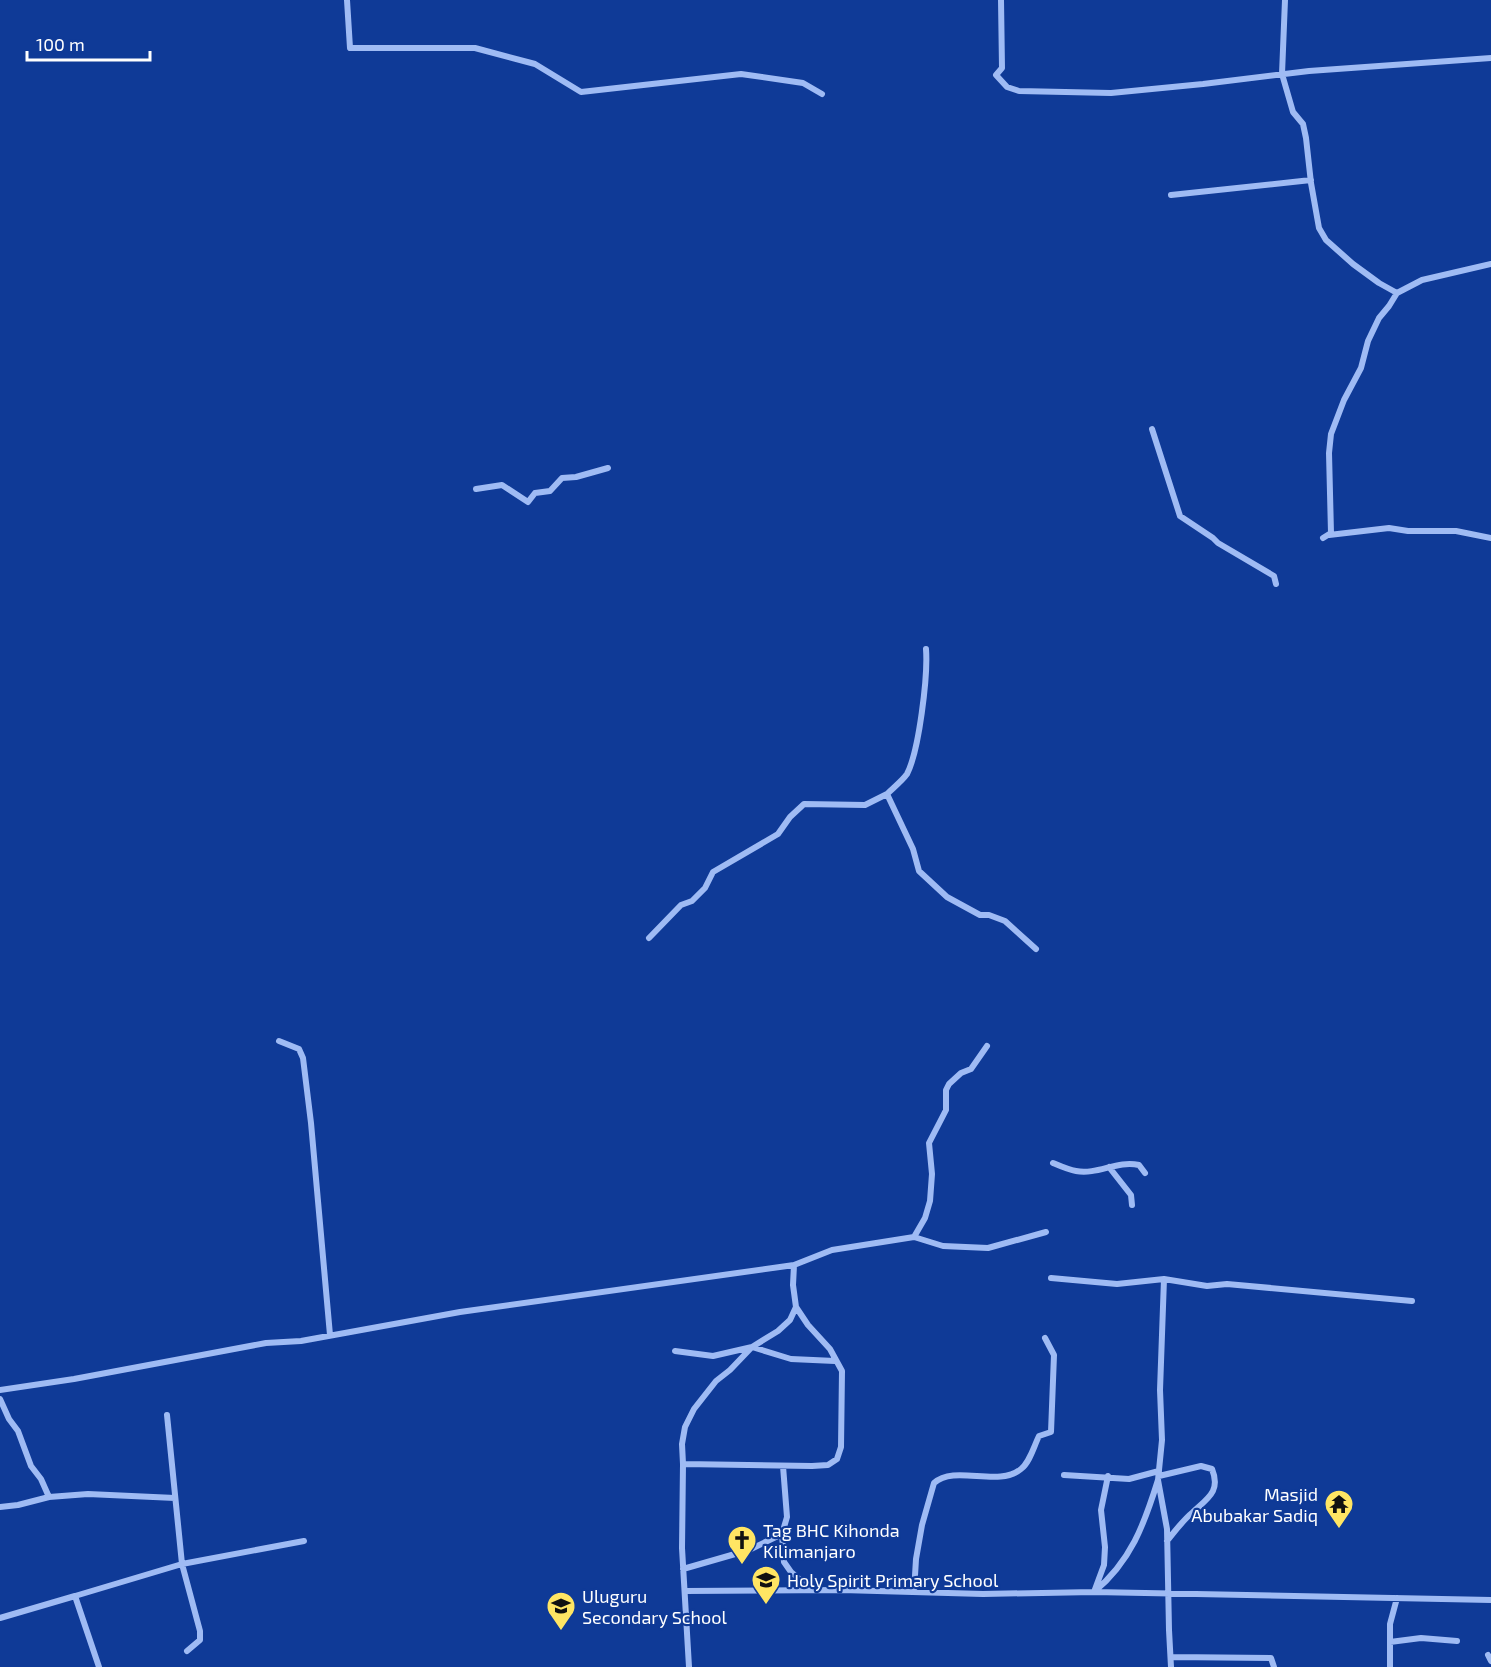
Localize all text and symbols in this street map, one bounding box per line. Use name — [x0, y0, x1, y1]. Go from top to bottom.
scale bar — [27, 24, 150, 62]
text: 100 m — [36, 33, 85, 55]
place label: Masjid Abubakar Sadiq — [1191, 1483, 1318, 1526]
temple icon: Masjid Abubakar Sadiq — [1323, 1488, 1355, 1530]
place label: Tag BHC Kihonda Kilimanjaro — [763, 1519, 900, 1562]
church icon: Tag BHC Kihonda Kilimanjaro — [726, 1524, 758, 1566]
school or university icon: Holy Spirit Primary School — [750, 1564, 782, 1606]
place label: Holy Spirit Primary School — [787, 1569, 999, 1591]
place label: Uluguru Secondary School — [582, 1585, 727, 1628]
school or university icon: Uluguru Secondary School — [545, 1590, 577, 1632]

